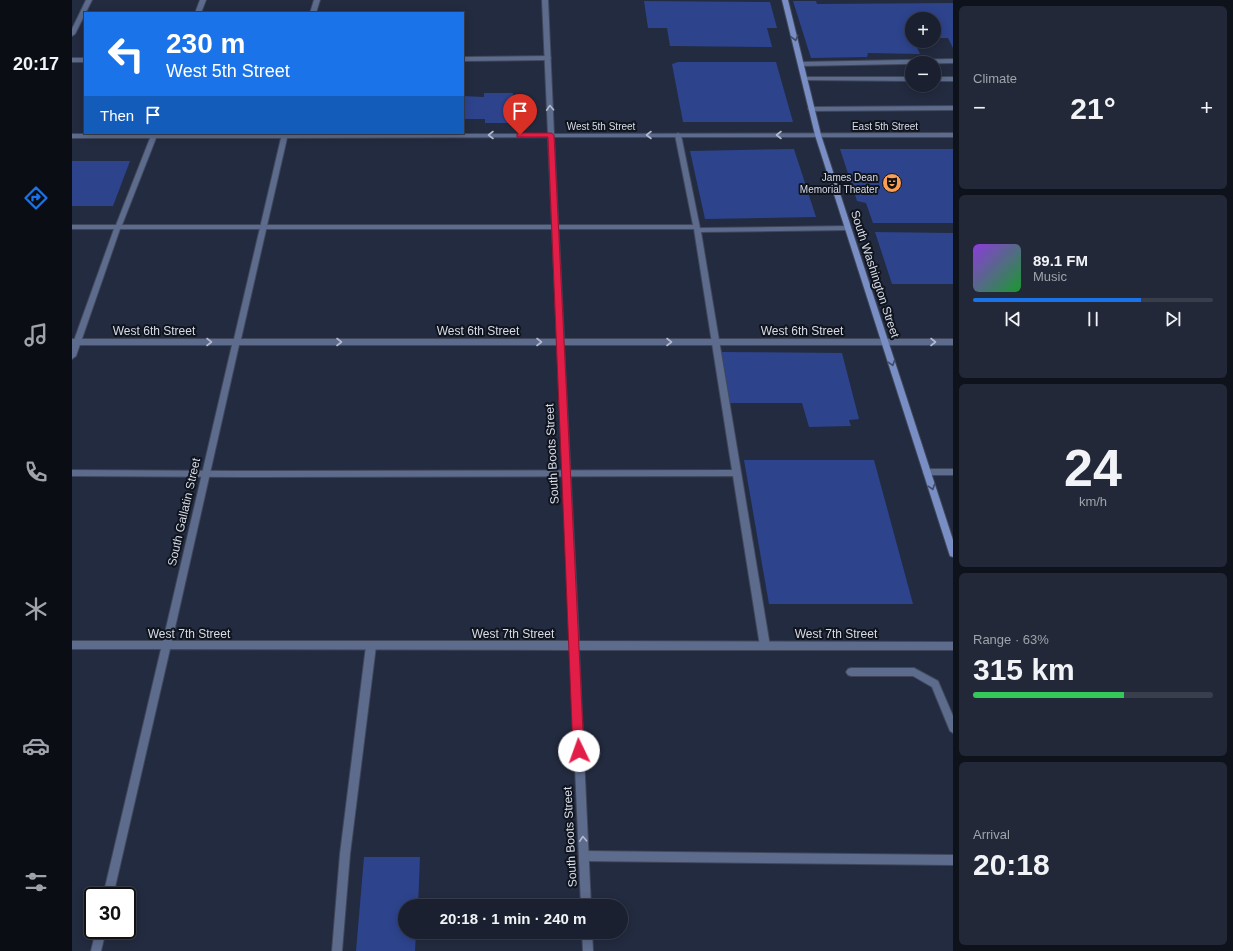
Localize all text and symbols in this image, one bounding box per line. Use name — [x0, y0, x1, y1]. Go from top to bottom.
map controls — [905, 12, 941, 92]
button: + — [905, 12, 941, 48]
icon: left — [100, 28, 152, 80]
text: 230 m — [166, 28, 245, 59]
one-way arrow — [790, 35, 798, 41]
text: 20:17 — [13, 54, 59, 74]
button: − — [905, 56, 941, 92]
text: West 5th Street — [166, 61, 290, 81]
text: Climate — [973, 71, 1017, 86]
text: 21° — [1070, 92, 1116, 125]
pin — [503, 94, 537, 135]
text: − — [973, 95, 986, 120]
text: + — [1200, 95, 1213, 120]
icon: arrive — [509, 100, 531, 122]
icon: arrive — [142, 104, 164, 126]
one-way arrow — [546, 105, 554, 111]
text: Then — [100, 107, 134, 124]
street label: West 5th Street — [567, 121, 636, 132]
street label: East 5th Street — [852, 121, 918, 132]
one-way arrow — [488, 131, 494, 139]
one-way arrow — [646, 131, 652, 139]
one-way arrow — [776, 131, 782, 139]
place label: James Dean Memorial Theater — [800, 172, 879, 195]
theatre icon: James Dean Memorial Theater — [881, 172, 903, 194]
icon: directions — [22, 184, 50, 212]
street label: South Washington Street — [848, 209, 902, 340]
text: 89.1 FM — [1033, 252, 1088, 269]
text: Music — [1033, 269, 1067, 284]
icon: previous — [1002, 308, 1024, 330]
icon: pause — [1082, 308, 1104, 330]
icon: next — [1162, 308, 1184, 330]
icon: music — [22, 321, 50, 349]
street label: West 6th Street — [113, 324, 196, 338]
street label: West 6th Street — [437, 324, 520, 338]
street label: West 6th Street — [761, 324, 844, 338]
one-way arrow — [206, 338, 212, 346]
one-way arrow — [336, 338, 342, 346]
one-way arrow — [536, 338, 542, 346]
one-way arrow — [666, 338, 672, 346]
one-way arrow — [930, 338, 936, 346]
one-way arrow — [887, 360, 896, 367]
street label: South Boots Street — [542, 403, 562, 505]
text: 24 — [1064, 439, 1122, 497]
street label: South Gallatin Street — [165, 456, 203, 568]
icon: phone — [22, 458, 50, 486]
one-way arrow — [927, 483, 936, 490]
text: km/h — [1079, 494, 1107, 509]
icon: climate — [22, 595, 50, 623]
street label: West 7th Street — [148, 627, 231, 641]
street label: West 7th Street — [472, 627, 555, 641]
street label: West 7th Street — [795, 627, 878, 641]
text: Range · 63% — [973, 632, 1049, 647]
text: 315 km — [973, 653, 1075, 686]
position arrow — [558, 730, 600, 772]
icon: car — [22, 732, 50, 760]
street label: South Boots Street — [560, 786, 580, 888]
text: Arrival — [973, 827, 1010, 842]
one-way arrow — [579, 836, 587, 842]
text: 20:18 — [973, 848, 1050, 881]
icon: filters — [22, 868, 50, 896]
speed limit sign: 30 — [84, 887, 136, 939]
text: 20:18 · 1 min · 240 m — [440, 910, 586, 927]

